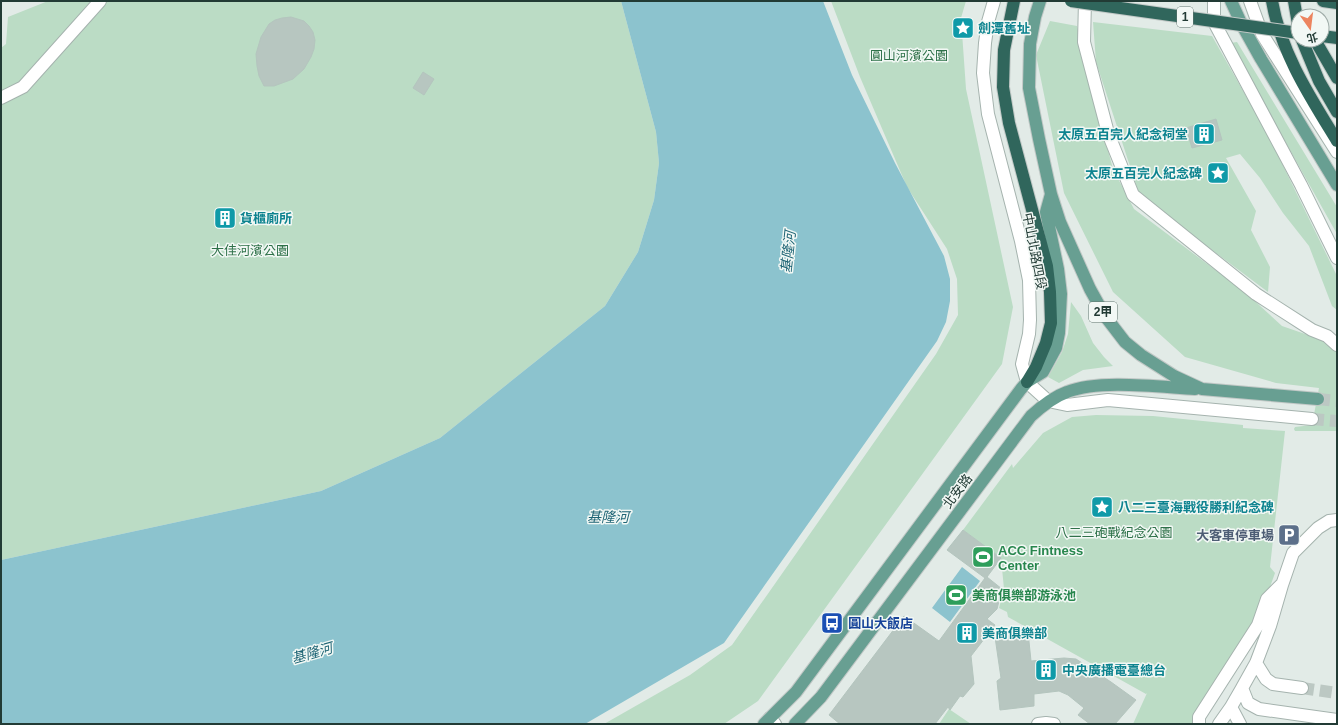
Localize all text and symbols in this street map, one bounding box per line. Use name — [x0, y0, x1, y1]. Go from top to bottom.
road number: 1 — [1177, 7, 1193, 27]
north arrow — [1290, 8, 1330, 48]
place icon: 劍潭舊址 — [950, 15, 976, 41]
place label: 劍潭舊址 — [978, 21, 1030, 36]
text: 北 — [1306, 31, 1319, 45]
park label: 圓山河濱公園 — [870, 48, 948, 63]
building icon: 太原五百完人紀念祠堂 — [1191, 121, 1217, 147]
place label: 太原五百完人紀念祠堂 — [1058, 127, 1188, 142]
place icon: 太原五百完人紀念碑 — [1205, 160, 1231, 186]
place label: 太原五百完人紀念碑 — [1085, 166, 1202, 181]
building icon: 貨櫃廁所 — [212, 205, 238, 231]
place label: 貨櫃廁所 — [240, 211, 292, 226]
street label: 中山北路四段 — [1020, 211, 1049, 291]
water label: 基隆河 — [778, 227, 798, 274]
park label: 大佳河濱公園 — [211, 243, 289, 258]
road number: 2甲 — [1089, 302, 1117, 322]
street label: 北安路 — [940, 471, 975, 511]
place icon: 八二三臺海戰役勝利紀念碑 — [1089, 494, 1115, 520]
place label: 八二三臺海戰役勝利紀念碑 — [1118, 500, 1274, 515]
water label: 基隆河 — [587, 509, 632, 525]
parking icon: 大客車停車場 — [1276, 522, 1302, 548]
park label: 八二三砲戰紀念公園 — [1055, 525, 1173, 540]
place label: 大客車停車場 — [1196, 528, 1274, 543]
place label: ACC Fintness Center — [998, 543, 1083, 573]
sports icon: ACC Fintness Center — [970, 544, 996, 570]
sports icon: 美商俱樂部游泳池 — [943, 582, 969, 608]
place label: 美商俱樂部游泳池 — [972, 588, 1076, 603]
bus stop icon: 圓山大飯店 — [819, 610, 845, 636]
place label: 圓山大飯店 — [848, 616, 913, 631]
building icon: 美商俱樂部 — [954, 620, 980, 646]
place label: 美商俱樂部 — [982, 626, 1047, 641]
water label: 基隆河 — [290, 639, 337, 666]
building icon: 中央廣播電臺總台 — [1033, 657, 1059, 683]
place label: 中央廣播電臺總台 — [1062, 663, 1166, 678]

